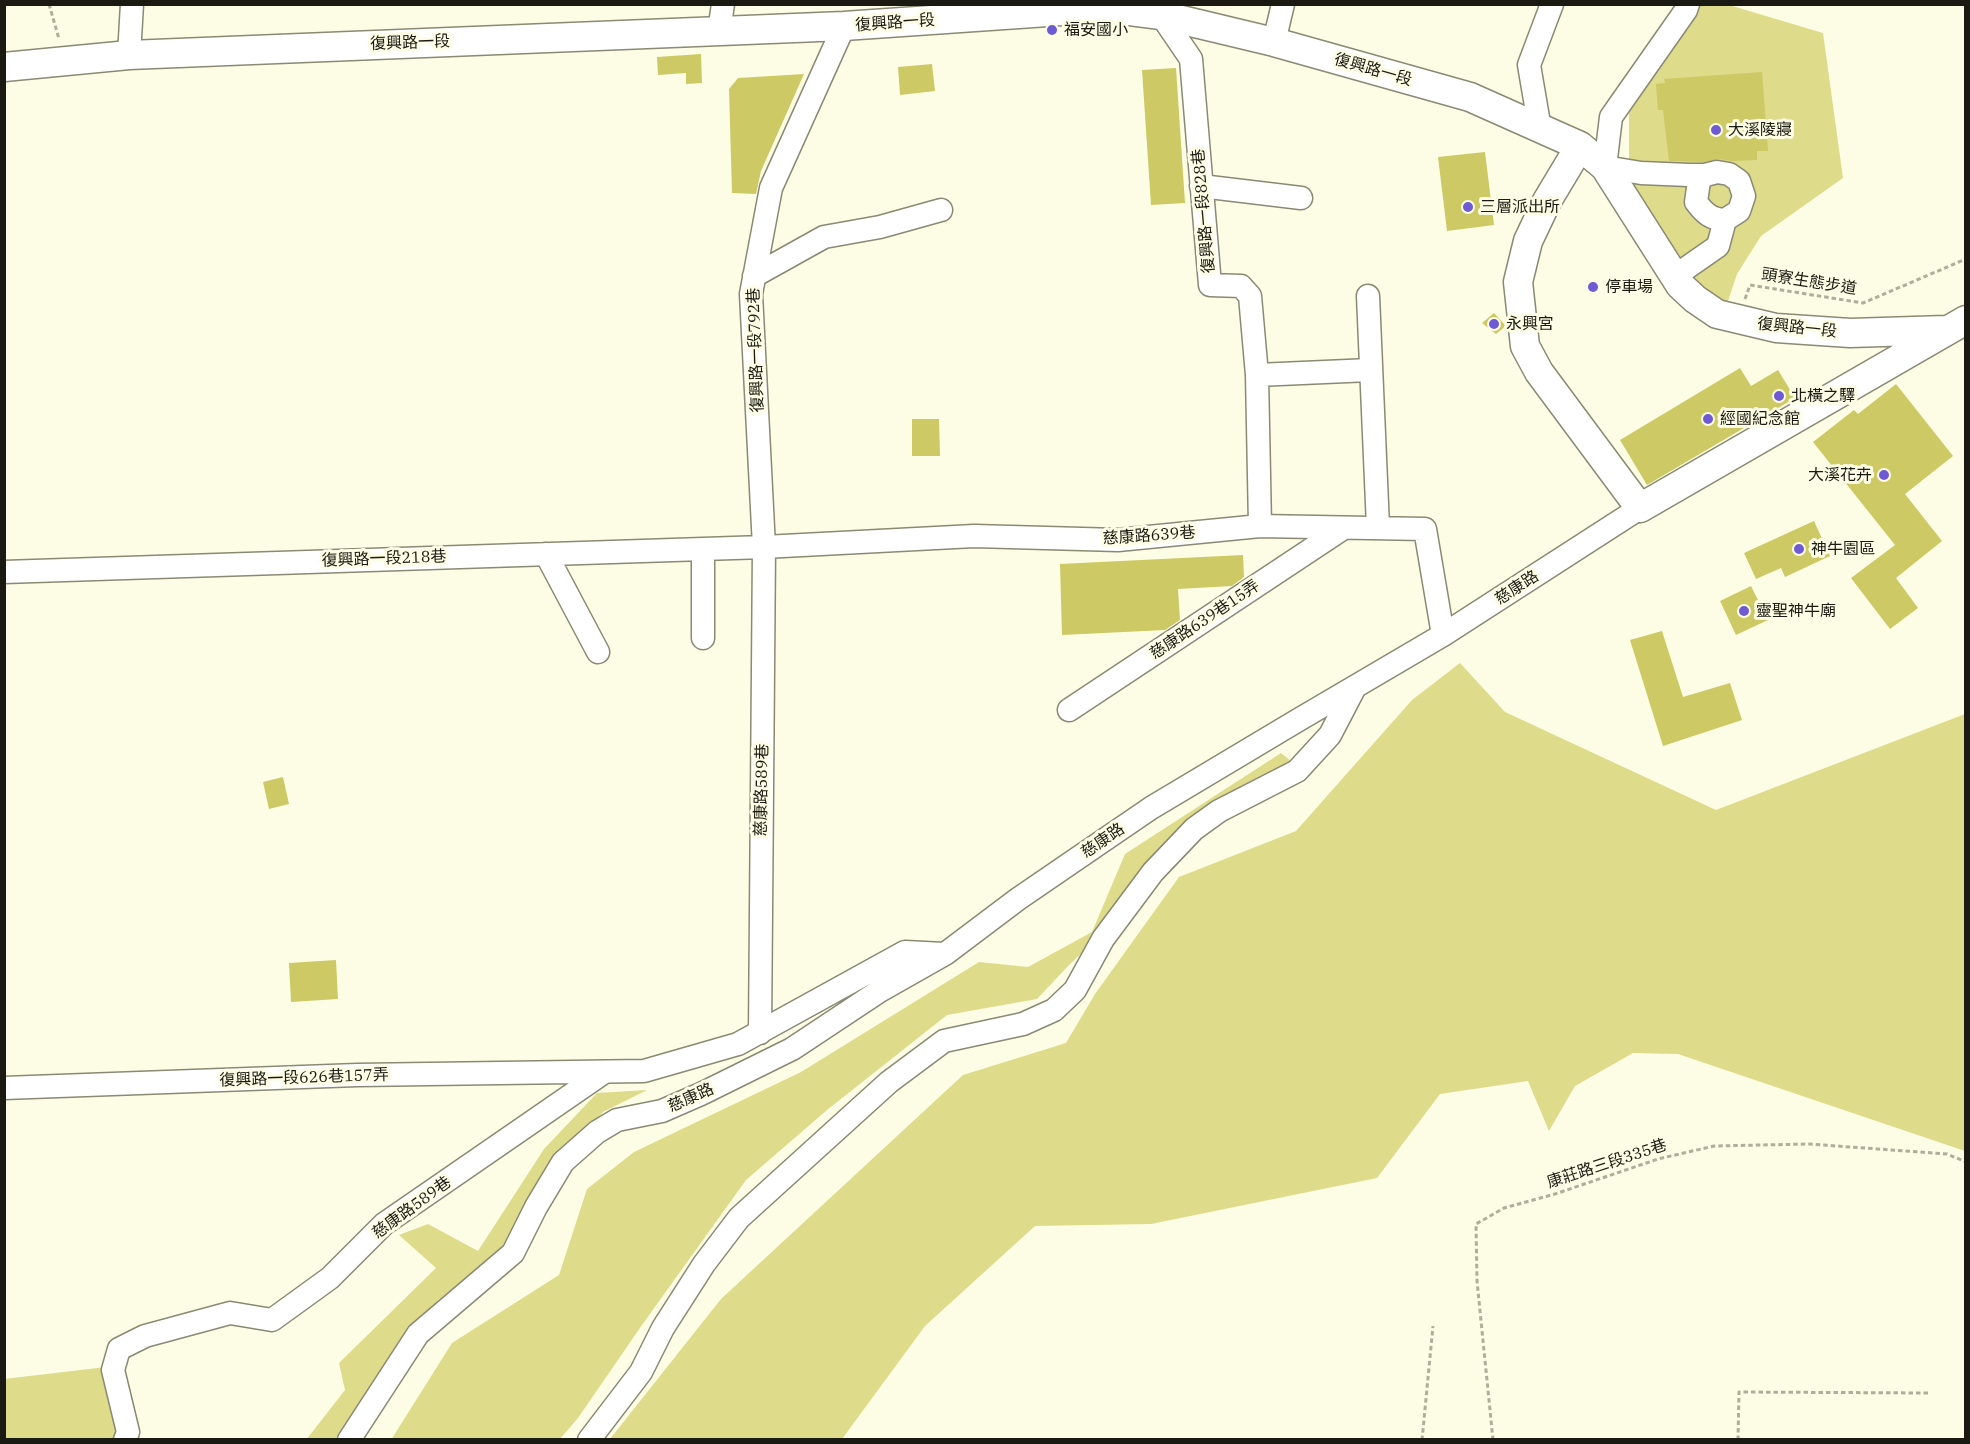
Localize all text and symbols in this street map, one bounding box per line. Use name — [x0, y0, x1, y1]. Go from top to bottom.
street label: 復興路一段 — [854, 11, 936, 35]
place label: 福安國小 — [1064, 20, 1128, 40]
marker: 福安國小 — [1045, 23, 1059, 37]
street label: 復興路一段 — [370, 32, 450, 54]
street label: 復興路一段 — [1332, 50, 1414, 90]
place label: 大溪陵寢 — [1728, 120, 1792, 140]
marker: 大溪陵寢 — [1709, 123, 1723, 137]
street label: 復興路一段828巷 — [1189, 148, 1219, 274]
place label: 三層派出所 — [1480, 197, 1560, 217]
marker: 三層派出所 — [1461, 200, 1475, 214]
street label: 頭寮生態步道 — [1760, 265, 1858, 299]
place label: 停車場 — [1605, 277, 1653, 297]
marker: 停車場 — [1586, 280, 1600, 294]
street label: 復興路一段792巷 — [744, 287, 768, 413]
place label: 永興宮 — [1506, 314, 1554, 334]
street label: 復興路一段 — [1756, 314, 1838, 342]
marker: 永興宮 — [1487, 317, 1501, 331]
place label: 北橫之驛 — [1791, 386, 1855, 406]
marker: 北橫之驛 — [1772, 389, 1786, 403]
place label: 經國紀念館 — [1720, 409, 1800, 429]
marker: 經國紀念館 — [1701, 412, 1715, 426]
place label: 大溪花卉 — [1808, 465, 1872, 485]
marker: 大溪花卉 — [1877, 468, 1891, 482]
street label: 慈康路639巷 — [1102, 523, 1196, 549]
place label: 神牛園區 — [1811, 539, 1875, 559]
marker: 神牛園區 — [1792, 542, 1806, 556]
street label: 復興路一段218巷 — [321, 547, 447, 571]
street label: 慈康路 — [1492, 567, 1542, 609]
street label: 慈康路639巷15弄 — [1147, 576, 1263, 664]
place label: 靈聖神牛廟 — [1756, 601, 1836, 621]
marker: 靈聖神牛廟 — [1737, 604, 1751, 618]
street label: 慈康路589巷 — [752, 743, 772, 837]
street label: 慈康路 — [1078, 820, 1128, 862]
street label: 復興路一段626巷157弄 — [219, 1065, 389, 1091]
street label: 慈康路 — [665, 1079, 717, 1117]
street label: 康莊路三段335巷 — [1545, 1136, 1669, 1192]
street label: 慈康路589巷 — [369, 1173, 455, 1243]

